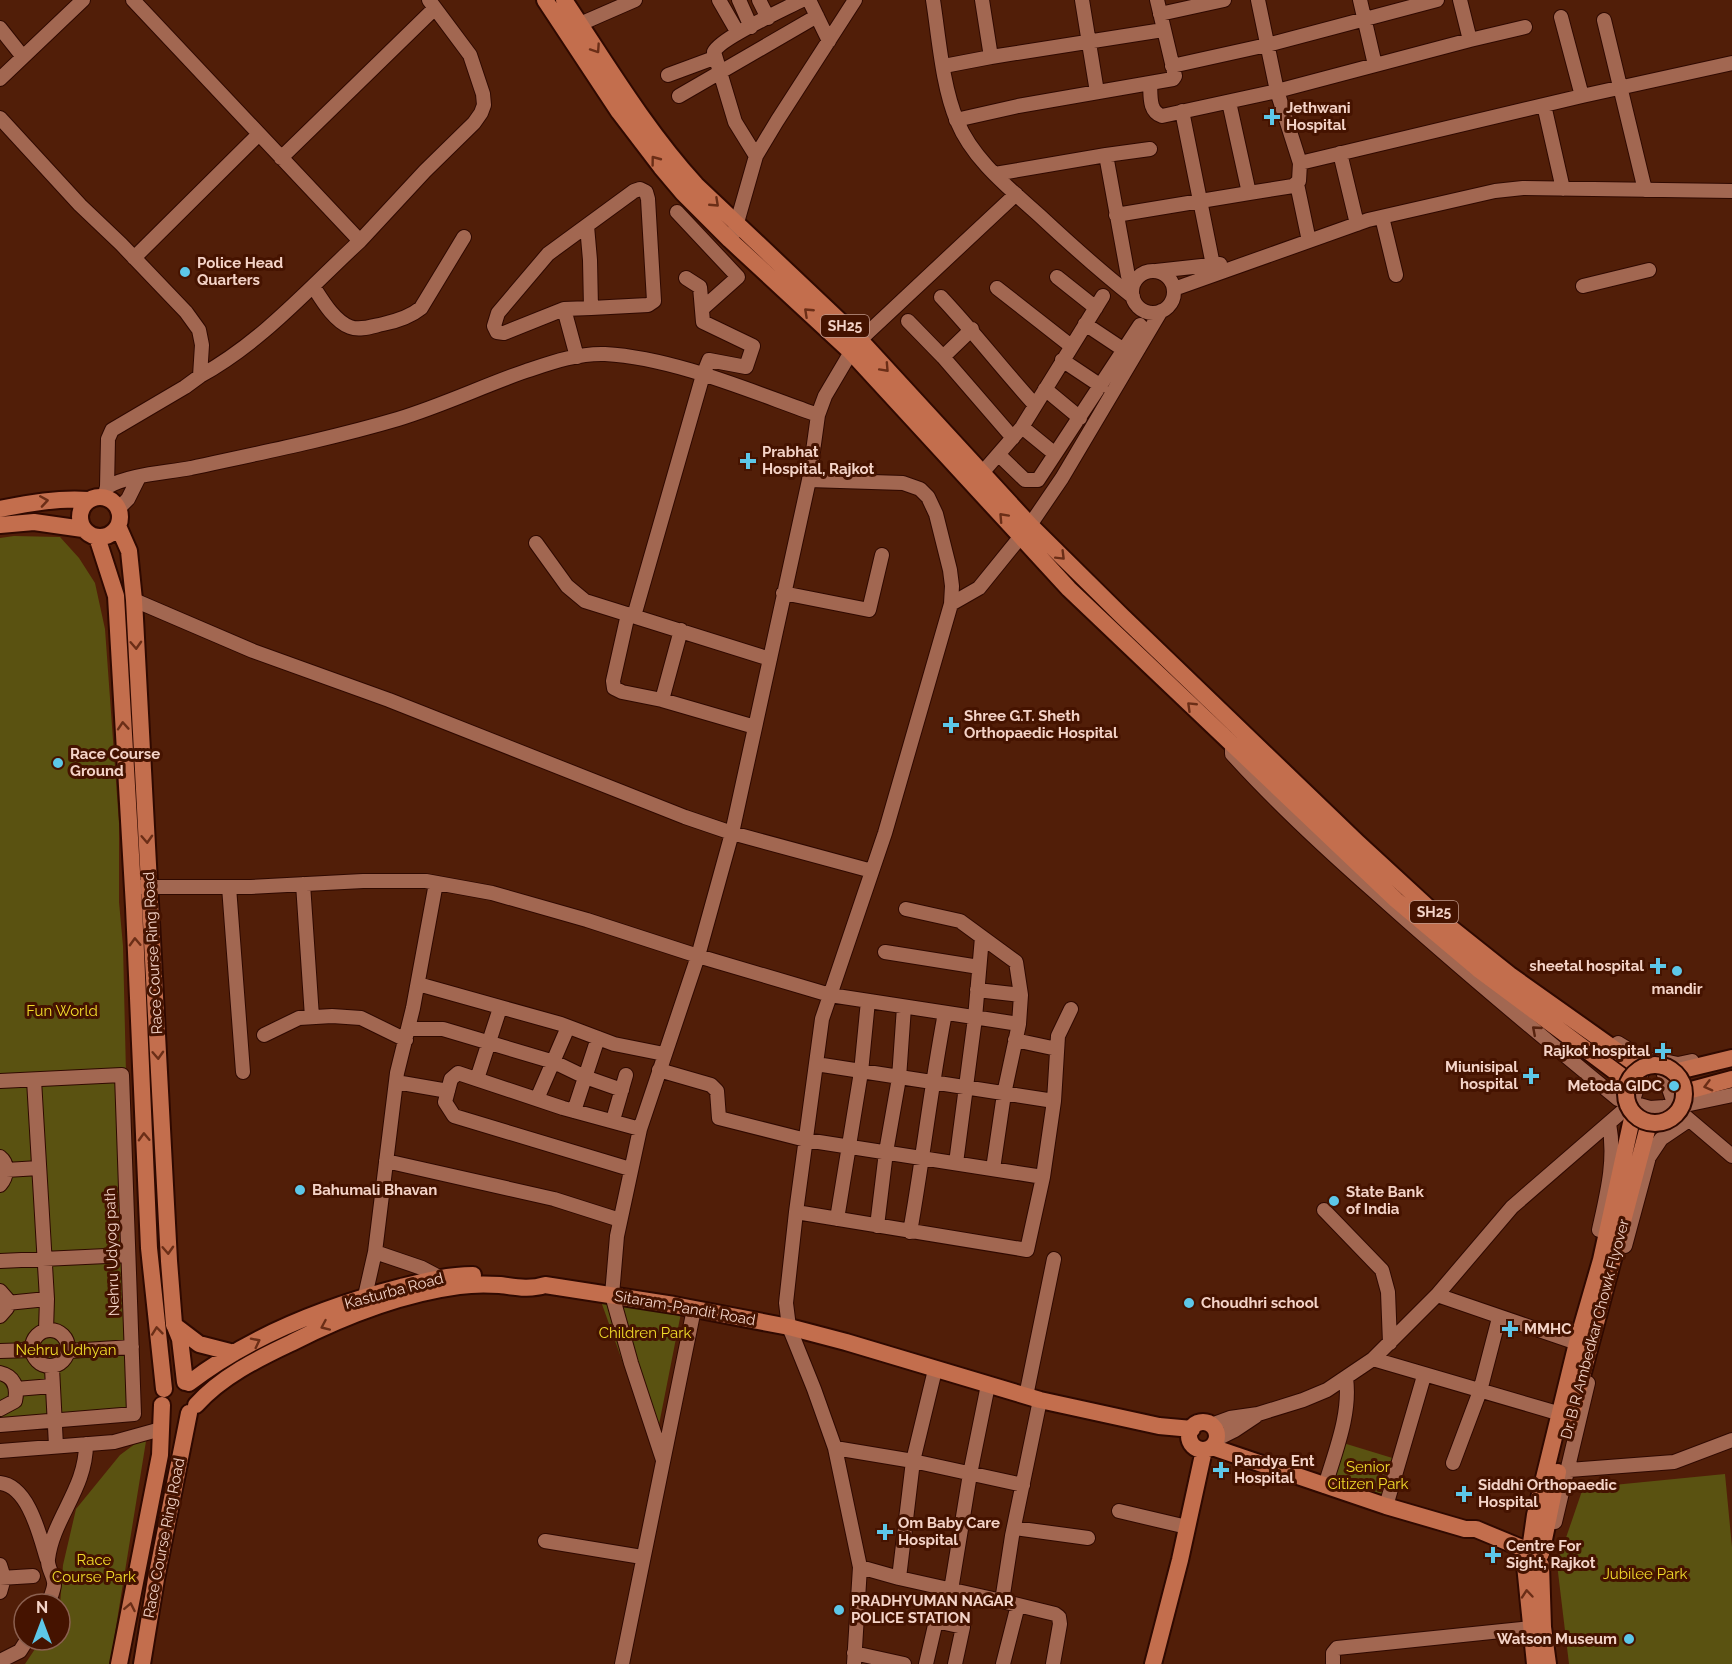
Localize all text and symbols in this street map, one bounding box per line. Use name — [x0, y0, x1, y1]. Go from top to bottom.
one-way arrow — [589, 42, 600, 53]
place label: Jethwani Hospital — [1286, 99, 1351, 134]
marker: Jethwani Hospital — [1263, 108, 1281, 126]
one-way arrow — [651, 155, 662, 166]
one-way arrow — [708, 195, 719, 206]
place label: Police Head Quarters — [197, 254, 283, 289]
marker: Police Head Quarters — [178, 265, 192, 279]
one-way arrow — [804, 308, 815, 319]
road number: SH25 — [821, 315, 869, 337]
one-way arrow — [878, 361, 889, 371]
place label: Prabhat Hospital, Rajkot — [762, 443, 874, 478]
marker: Prabhat Hospital, Rajkot — [739, 452, 757, 470]
one-way arrow — [39, 495, 49, 508]
one-way arrow — [999, 513, 1010, 523]
one-way arrow — [1054, 548, 1065, 559]
one-way arrow — [129, 640, 142, 649]
one-way arrow — [1187, 702, 1197, 713]
place label: Shree G.T. Sheth Orthopaedic Hospital — [964, 707, 1118, 742]
marker: Shree G.T. Sheth Orthopaedic Hospital — [942, 716, 960, 734]
one-way arrow — [117, 722, 130, 731]
place label: Race Course Ground — [70, 745, 160, 780]
marker: Race Course Ground — [51, 756, 65, 770]
one-way arrow — [140, 835, 153, 844]
street label: Race Course Ring Road — [140, 871, 166, 1035]
road number: SH25 — [1410, 901, 1458, 923]
one-way arrow — [129, 937, 142, 946]
place label: sheetal hospital — [1529, 957, 1644, 975]
marker: sheetal hospital — [1649, 957, 1667, 975]
marker: mandir — [1670, 964, 1684, 978]
place label: mandir — [1652, 980, 1703, 998]
park label: Fun World — [26, 1002, 98, 1020]
one-way arrow — [1532, 1026, 1543, 1037]
place label: Rajkot hospital — [1543, 1042, 1650, 1060]
marker: Rajkot hospital — [1654, 1042, 1672, 1060]
one-way arrow — [151, 1051, 164, 1060]
place label: Miunisipal hospital — [1445, 1058, 1518, 1093]
marker: Miunisipal hospital — [1522, 1067, 1540, 1085]
place label: Metoda GIDC — [1567, 1077, 1662, 1095]
marker: Metoda GIDC — [1667, 1079, 1681, 1093]
one-way arrow — [1703, 1079, 1714, 1091]
one-way arrow — [137, 1132, 150, 1141]
place label: Bahumali Bhavan — [312, 1181, 437, 1199]
marker: Bahumali Bhavan — [293, 1183, 307, 1197]
place label: State Bank of India — [1346, 1183, 1424, 1218]
street label: Nehru Udyog path — [101, 1187, 123, 1317]
marker: State Bank of India — [1327, 1194, 1341, 1208]
street label: Dr. B R Ambedkar Chowk Flyover — [1557, 1216, 1633, 1441]
one-way arrow — [162, 1245, 175, 1254]
street label: Kasturba Road — [343, 1269, 445, 1313]
street label: Sitaram-Pandit Road — [613, 1287, 757, 1329]
place label: Choudhri school — [1201, 1294, 1319, 1312]
marker: Choudhri school — [1182, 1296, 1196, 1310]
one-way arrow — [321, 1319, 332, 1331]
marker: MMHC — [1501, 1320, 1519, 1338]
place label: MMHC — [1524, 1320, 1571, 1338]
park label: Children Park — [599, 1324, 691, 1342]
one-way arrow — [151, 1327, 164, 1336]
one-way arrow — [250, 1337, 261, 1349]
park label: Nehru Udhyan — [16, 1341, 116, 1359]
place label: Pandya Ent Hospital — [1234, 1452, 1315, 1487]
street label: Race Course Ring Road — [140, 1456, 188, 1620]
park label: Senior Citizen Park — [1327, 1458, 1409, 1493]
marker: Pandya Ent Hospital — [1212, 1461, 1230, 1479]
place label: Siddhi Orthopaedic Hospital — [1478, 1476, 1617, 1511]
marker: Siddhi Orthopaedic Hospital — [1455, 1485, 1473, 1503]
place label: Om Baby Care Hospital — [898, 1514, 1000, 1549]
marker: Om Baby Care Hospital — [876, 1523, 894, 1541]
place label: Centre For Sight, Rajkot — [1506, 1537, 1596, 1572]
marker: Centre For Sight, Rajkot — [1484, 1546, 1502, 1564]
park label: Race Course Park — [52, 1551, 136, 1586]
park label: Jubilee Park — [1603, 1565, 1687, 1583]
one-way arrow — [1521, 1589, 1534, 1598]
north arrow — [12, 1592, 72, 1652]
place label: PRADHYUMAN NAGAR POLICE STATION — [851, 1592, 1014, 1627]
text: N — [36, 1598, 48, 1617]
one-way arrow — [123, 1602, 136, 1612]
marker: PRADHYUMAN NAGAR POLICE STATION — [832, 1603, 846, 1617]
place label: Watson Museum — [1497, 1630, 1617, 1648]
marker: Watson Museum — [1622, 1632, 1636, 1646]

